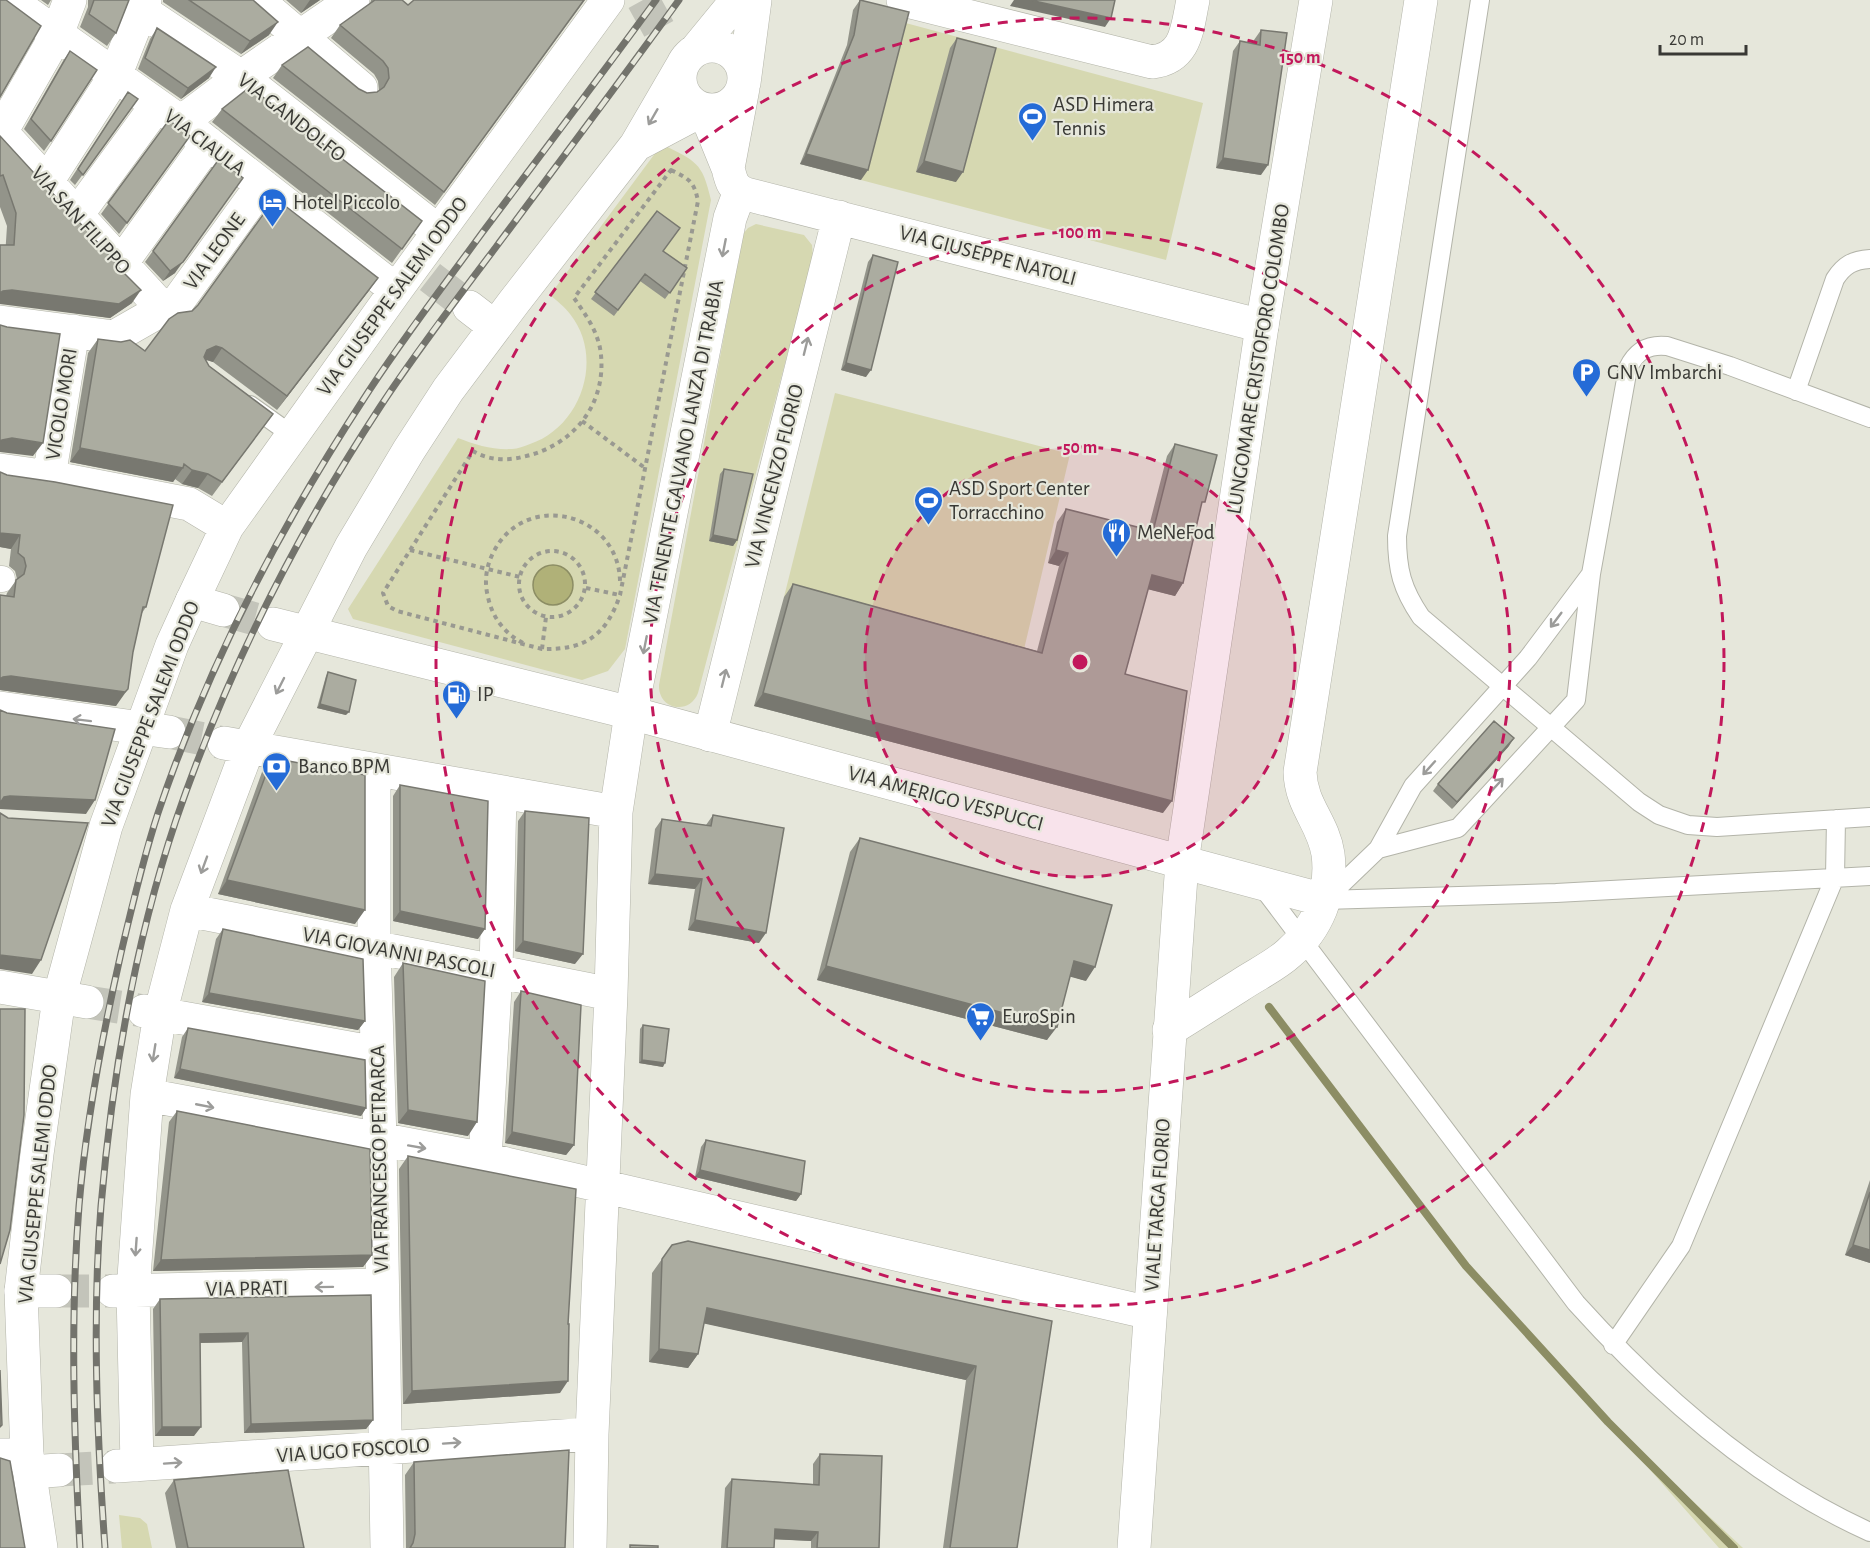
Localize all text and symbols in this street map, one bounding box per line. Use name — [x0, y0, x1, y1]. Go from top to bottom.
scale bar — [1660, 18, 1746, 56]
text: 20 m — [1669, 31, 1704, 49]
text: 150 m — [1280, 49, 1320, 67]
street label: VIA GANDOLFO — [234, 69, 349, 166]
place label: ASD Himera Tennis — [1053, 94, 1155, 139]
sports icon: ASD Himera Tennis — [1016, 100, 1048, 142]
street label: VIA CIAULA — [160, 105, 249, 180]
one-way arrow — [646, 108, 658, 125]
street label: VIA SAN FILIPPO — [27, 162, 134, 278]
hotel icon: Hotel Piccolo — [256, 186, 288, 228]
place label: Hotel Piccolo — [293, 192, 400, 213]
street label: VIA GIUSEPPE SALEMI ODDO — [313, 193, 472, 400]
street label: LUNGOMARE CRISTOFORO COLOMBO — [1224, 202, 1293, 516]
street label: VIA LEONE — [180, 209, 249, 294]
street label: VIA GIUSEPPE NATOLI — [897, 222, 1079, 289]
text: 100 m — [1059, 224, 1101, 242]
one-way arrow — [718, 237, 729, 257]
street label: VIA TENENTE GALVANO LANZA DI TRABIA — [640, 278, 727, 626]
one-way arrow — [801, 337, 813, 356]
street label: VICOLO MORI — [42, 346, 81, 462]
parking icon: GNV Imbarchi — [1570, 356, 1602, 398]
place label: GNV Imbarchi — [1607, 362, 1722, 383]
street label: VIA VINCENZO FLORIO — [741, 382, 807, 570]
text: 50 m — [1063, 439, 1097, 457]
place label: ASD Sport Center Torracchino — [949, 478, 1090, 523]
sports icon: ASD Sport Center Torracchino — [912, 484, 944, 526]
restaurant icon: MeNeFod — [1100, 516, 1132, 558]
place label: MeNeFod — [1137, 522, 1215, 543]
street label: VIA GIUSEPPE SALEMI ODDO — [98, 598, 203, 830]
one-way arrow — [1549, 612, 1562, 628]
one-way arrow — [639, 634, 650, 654]
centre of rings — [1070, 652, 1090, 672]
one-way arrow — [718, 669, 730, 688]
one-way arrow — [274, 676, 286, 694]
fuel station icon: IP — [440, 678, 472, 720]
place label: IP — [477, 684, 494, 705]
one-way arrow — [73, 714, 93, 725]
bank icon: Banco BPM — [261, 750, 293, 792]
place label: Banco BPM — [298, 756, 390, 777]
one-way arrow — [1422, 761, 1436, 776]
street label: VIA AMERIGO VESPUCCI — [846, 762, 1046, 835]
one-way arrow — [1490, 778, 1504, 793]
one-way arrow — [198, 855, 209, 874]
street label: VIA GIOVANNI PASCOLI — [301, 924, 497, 981]
supermarket icon: EuroSpin — [965, 1000, 997, 1042]
place label: EuroSpin — [1002, 1006, 1076, 1027]
one-way arrow — [148, 1042, 159, 1062]
street label: VIA FRANCESCO PETRARCA — [367, 1045, 392, 1273]
street label: VIA GIUSEPPE SALEMI ODDO — [14, 1063, 60, 1305]
one-way arrow — [195, 1101, 214, 1112]
street label: VIALE TARGA FLORIO — [1141, 1118, 1174, 1292]
one-way arrow — [407, 1142, 426, 1153]
one-way arrow — [130, 1236, 141, 1256]
street label: VIA PRATI — [206, 1277, 288, 1300]
one-way arrow — [314, 1281, 334, 1292]
street label: VIA UGO FOSCOLO — [276, 1435, 430, 1466]
one-way arrow — [441, 1438, 461, 1449]
one-way arrow — [163, 1457, 183, 1468]

